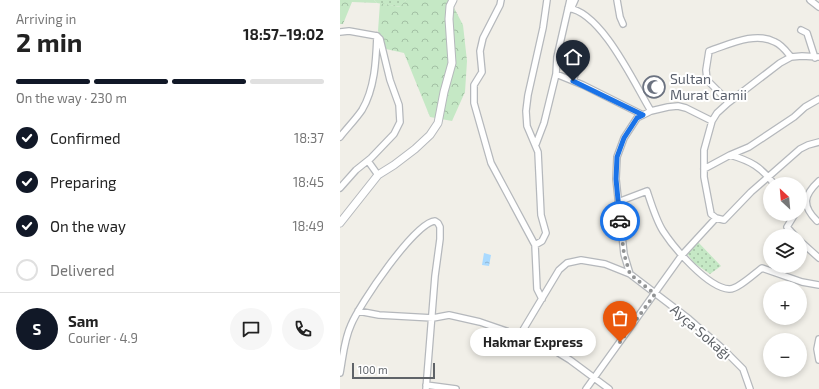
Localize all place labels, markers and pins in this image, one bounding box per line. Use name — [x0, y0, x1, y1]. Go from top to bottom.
pin — [556, 40, 590, 81]
place label: Sultan Murat Camii — [670, 70, 747, 103]
mosque icon: Sultan Murat Camii — [641, 74, 667, 100]
pin — [603, 301, 637, 342]
callout: Hakmar Express — [470, 328, 596, 356]

